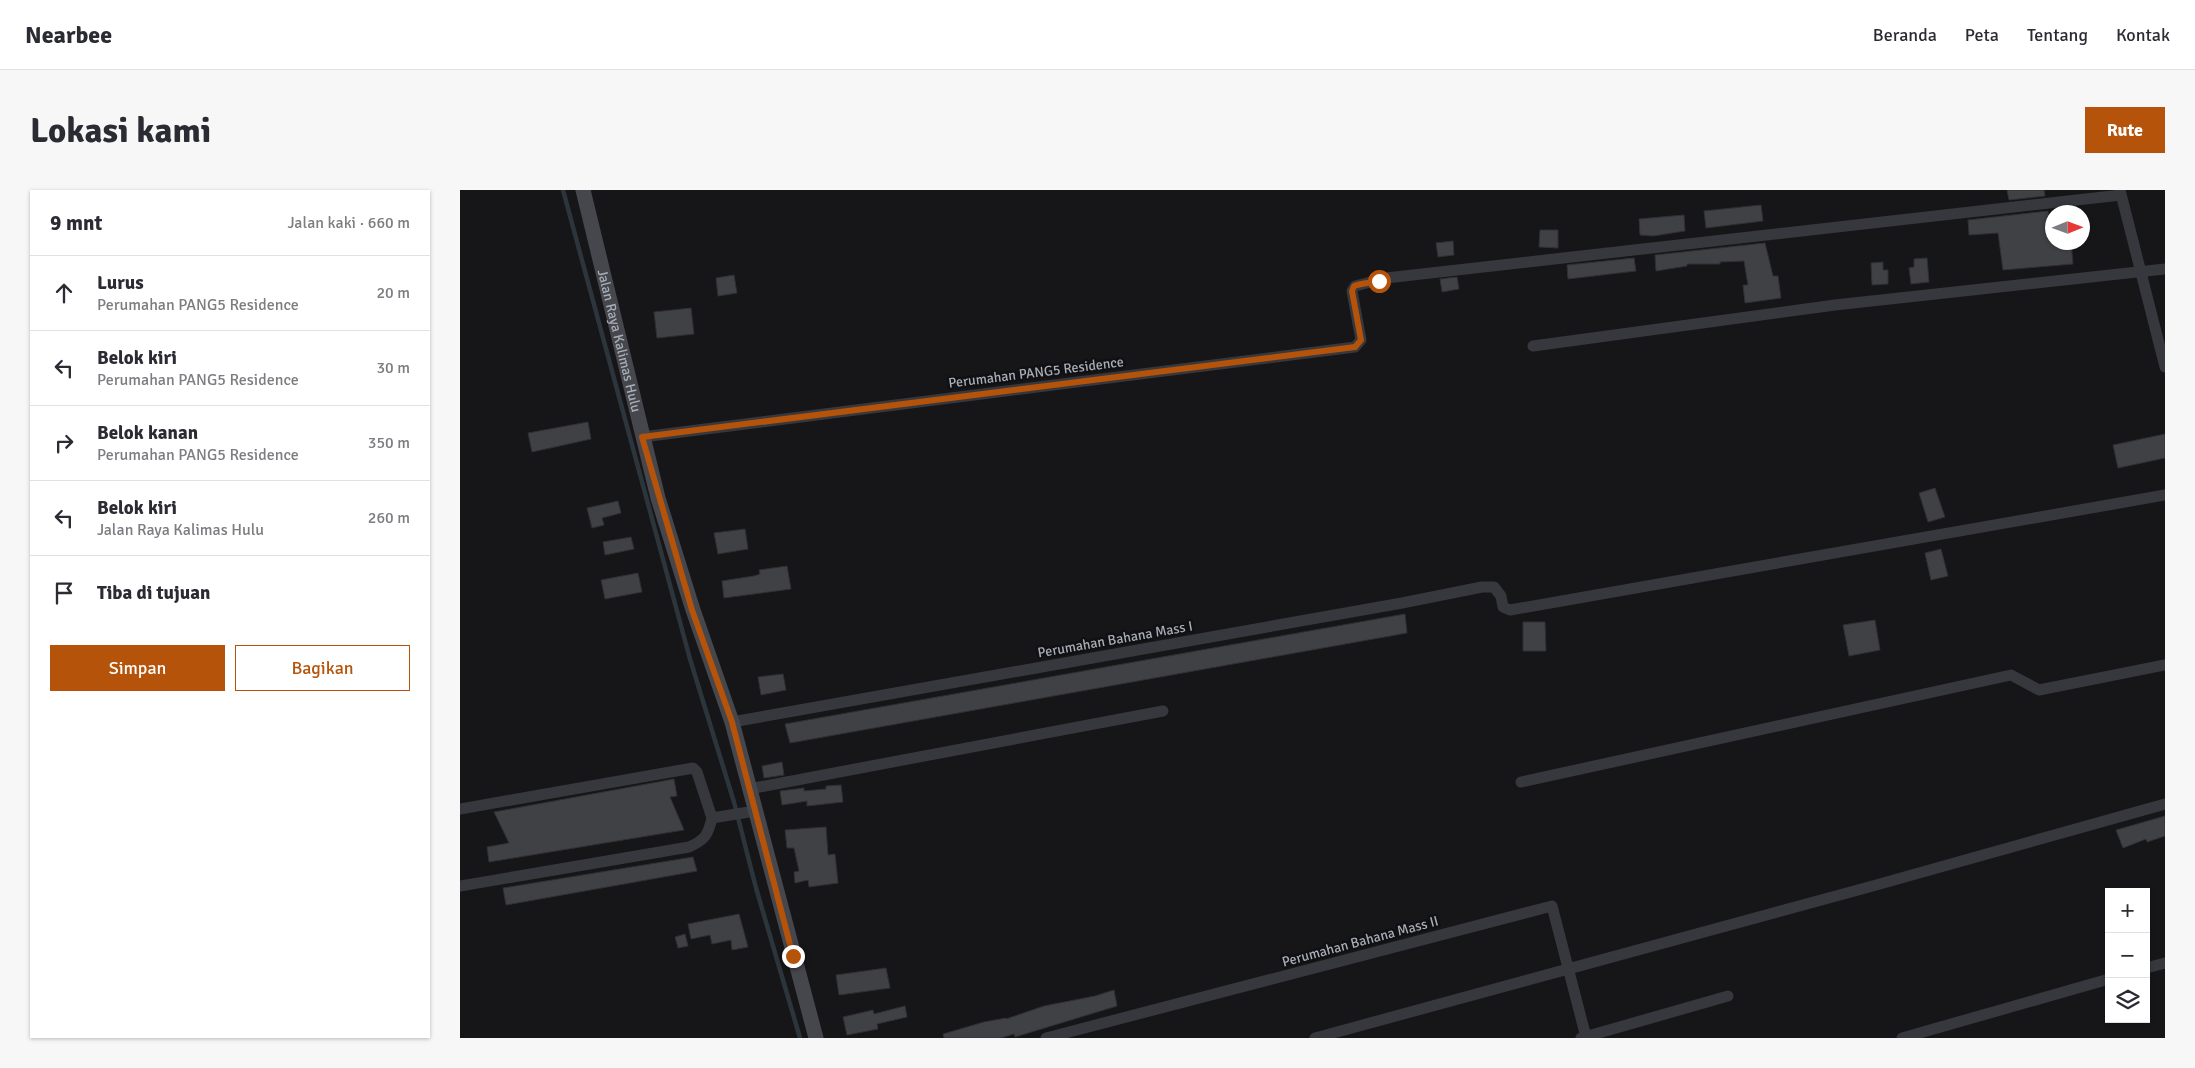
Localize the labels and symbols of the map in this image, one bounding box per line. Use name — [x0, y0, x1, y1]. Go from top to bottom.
north arrow — [2045, 205, 2090, 250]
street label: Jalan Raya Kalimas Hulu — [594, 268, 645, 414]
route start — [1368, 270, 1391, 293]
street label: Perumahan PANG5 Residence — [947, 353, 1125, 392]
street label: Perumahan Bahana Mass I — [1036, 617, 1194, 661]
street label: Perumahan Bahana Mass II — [1280, 912, 1440, 971]
route end — [782, 945, 805, 968]

